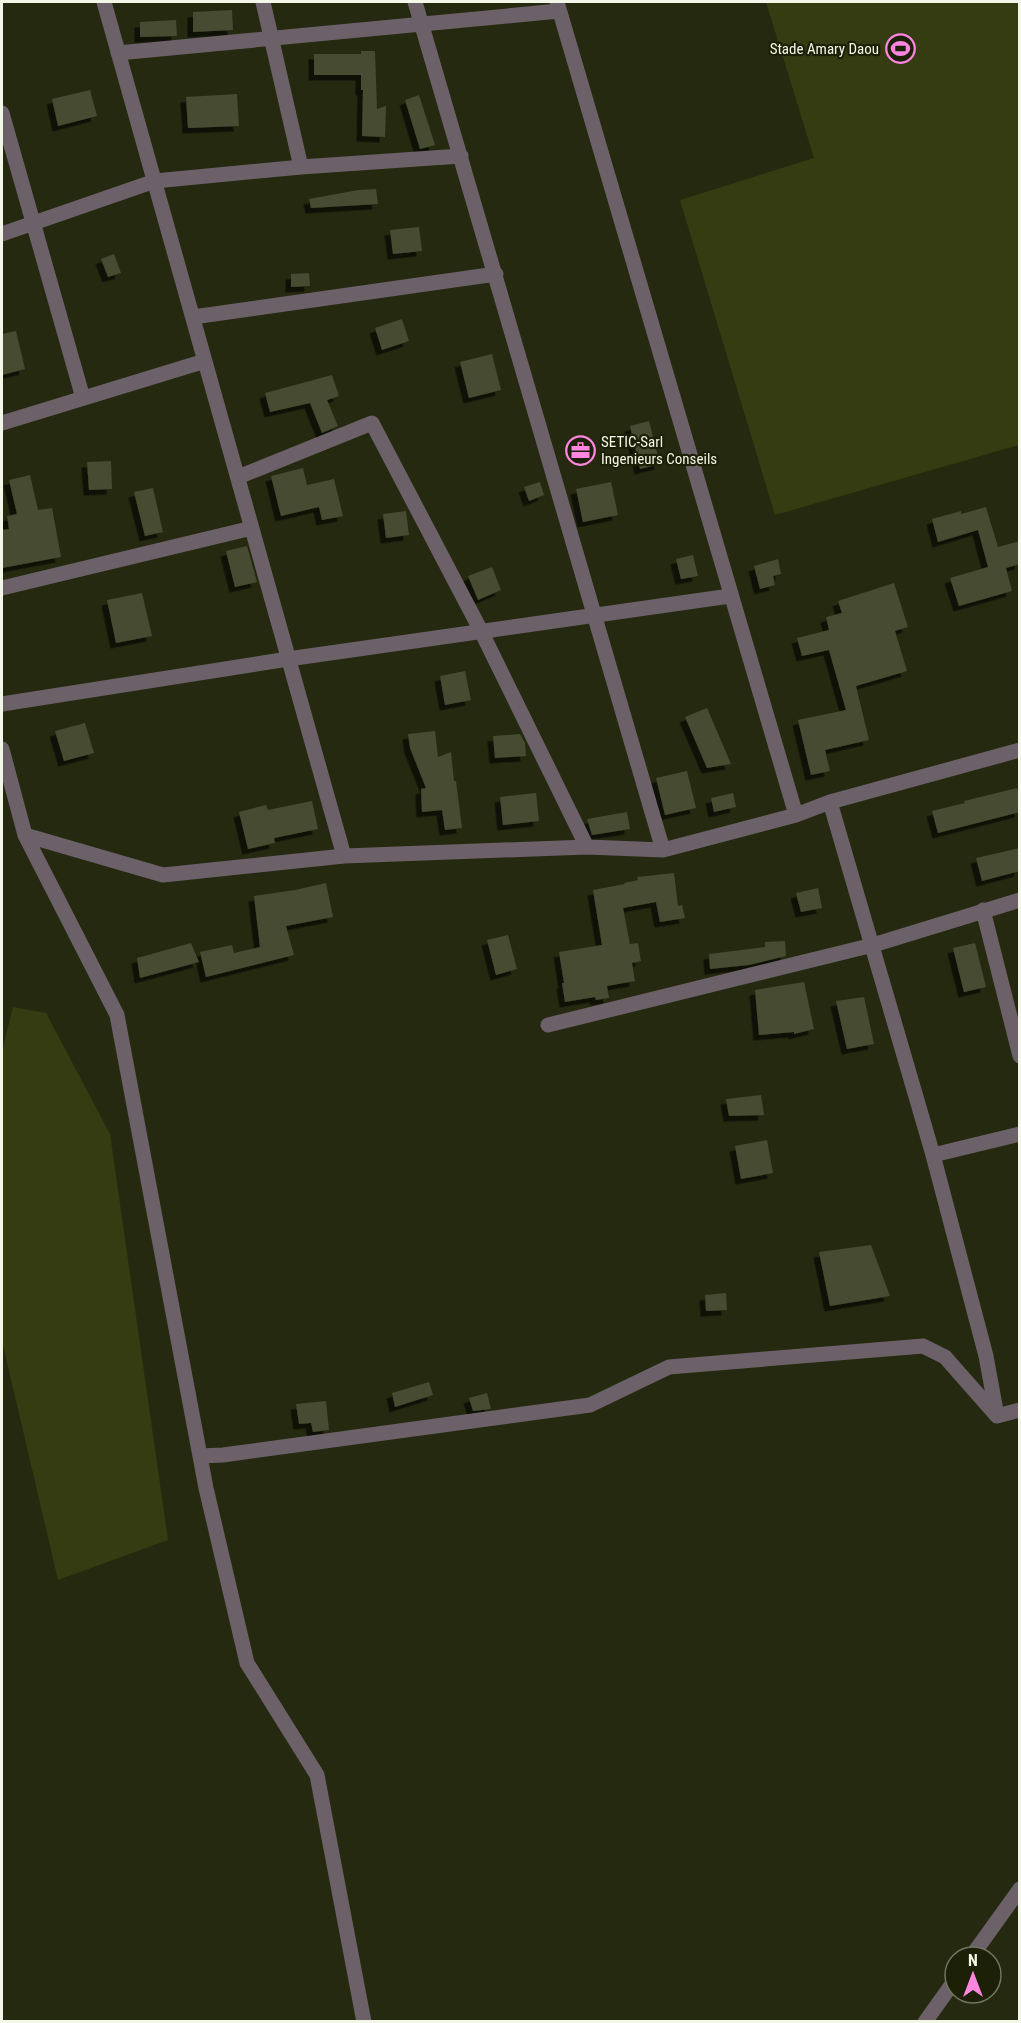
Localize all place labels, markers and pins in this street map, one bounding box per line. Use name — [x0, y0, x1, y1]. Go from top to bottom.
sports icon: Stade Amary Daou — [884, 33, 916, 65]
place label: Stade Amary Daou — [770, 40, 879, 58]
place label: SETIC-Sarl Ingenieurs Conseils — [601, 433, 717, 468]
office icon: SETIC-Sarl Ingenieurs Conseils — [564, 435, 596, 467]

